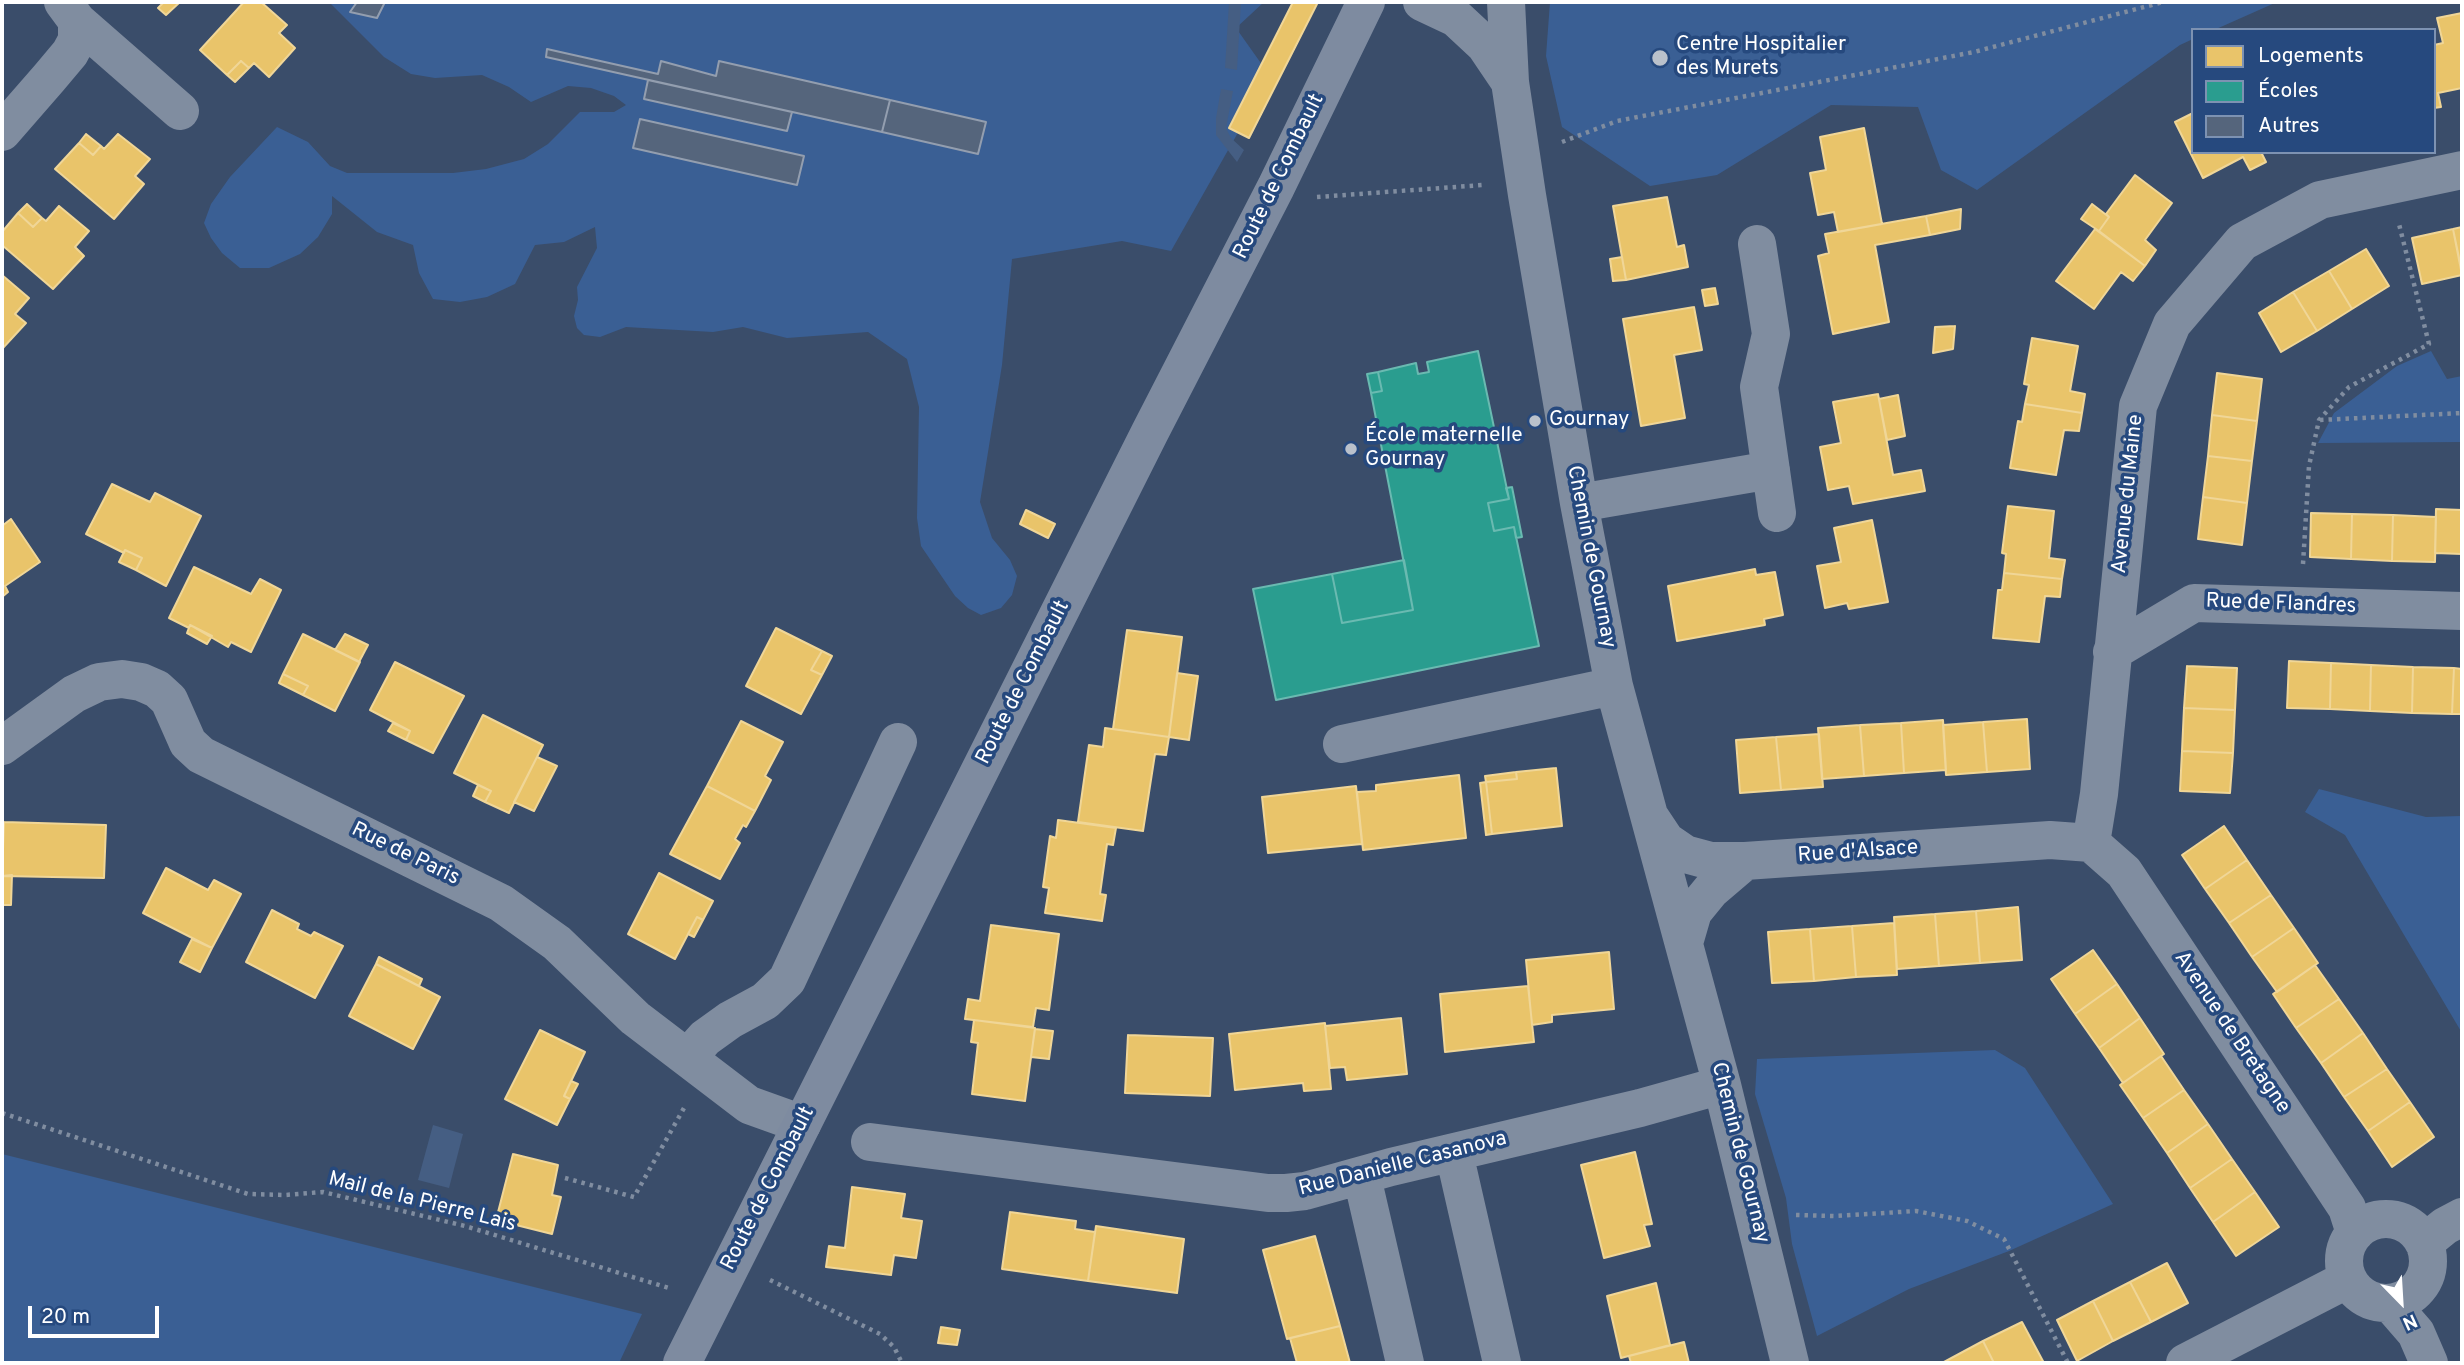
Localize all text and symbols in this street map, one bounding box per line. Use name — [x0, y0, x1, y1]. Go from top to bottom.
legend — [2191, 28, 2436, 154]
place label: Centre Hospitalier des Murets — [1676, 33, 1846, 83]
text: Logements — [2258, 43, 2364, 70]
marker: Centre Hospitalier des Murets — [1650, 48, 1670, 68]
text: Écoles — [2258, 78, 2319, 105]
street label: Route de Combault — [1229, 90, 1331, 264]
text: Autres — [2258, 113, 2320, 140]
place label: Gournay — [1549, 408, 1629, 434]
marker: Gournay — [1527, 413, 1543, 429]
street label: Avenue du Maine — [2108, 413, 2150, 575]
place label: École maternelle Gournay — [1365, 424, 1523, 474]
marker: École maternelle Gournay — [1343, 441, 1359, 457]
street label: Chemin de Gournay — [1560, 464, 1620, 650]
street label: Rue de Flandres — [2205, 590, 2357, 620]
street label: Route de Combault — [972, 597, 1076, 769]
street label: Rue de Paris — [347, 818, 463, 892]
street label: Rue d'Alsace — [1797, 836, 1919, 870]
street label: Avenue de Bretagne — [2167, 947, 2295, 1119]
street label: Chemin de Gournay — [1704, 1060, 1774, 1246]
street label: Route de Combault — [717, 1103, 821, 1275]
street label: Rue Danielle Casanova — [1296, 1127, 1510, 1203]
street label: Mail de la Pierre Lais — [326, 1167, 518, 1239]
north arrow — [2366, 1267, 2436, 1337]
scale bar — [32, 1292, 163, 1336]
text: 20 m — [41, 1304, 90, 1331]
text: N — [2398, 1307, 2421, 1335]

